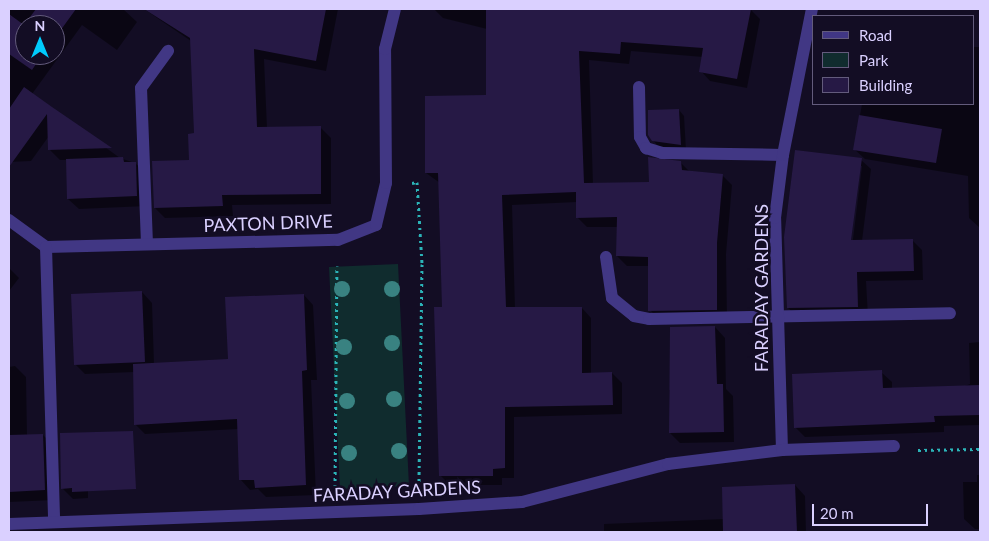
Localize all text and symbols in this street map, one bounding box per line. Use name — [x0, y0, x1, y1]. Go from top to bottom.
north arrow — [15, 15, 65, 65]
legend — [812, 15, 974, 105]
text: N — [35, 17, 45, 34]
text: Road — [859, 26, 892, 44]
text: Park — [859, 51, 888, 69]
text: Building — [859, 76, 912, 94]
street label: FARADAY GARDENS — [750, 204, 772, 372]
street label: PAXTON DRIVE — [203, 210, 333, 236]
street label: FARADAY GARDENS — [312, 476, 482, 506]
scale bar — [814, 494, 930, 526]
text: 20 m — [820, 504, 854, 522]

